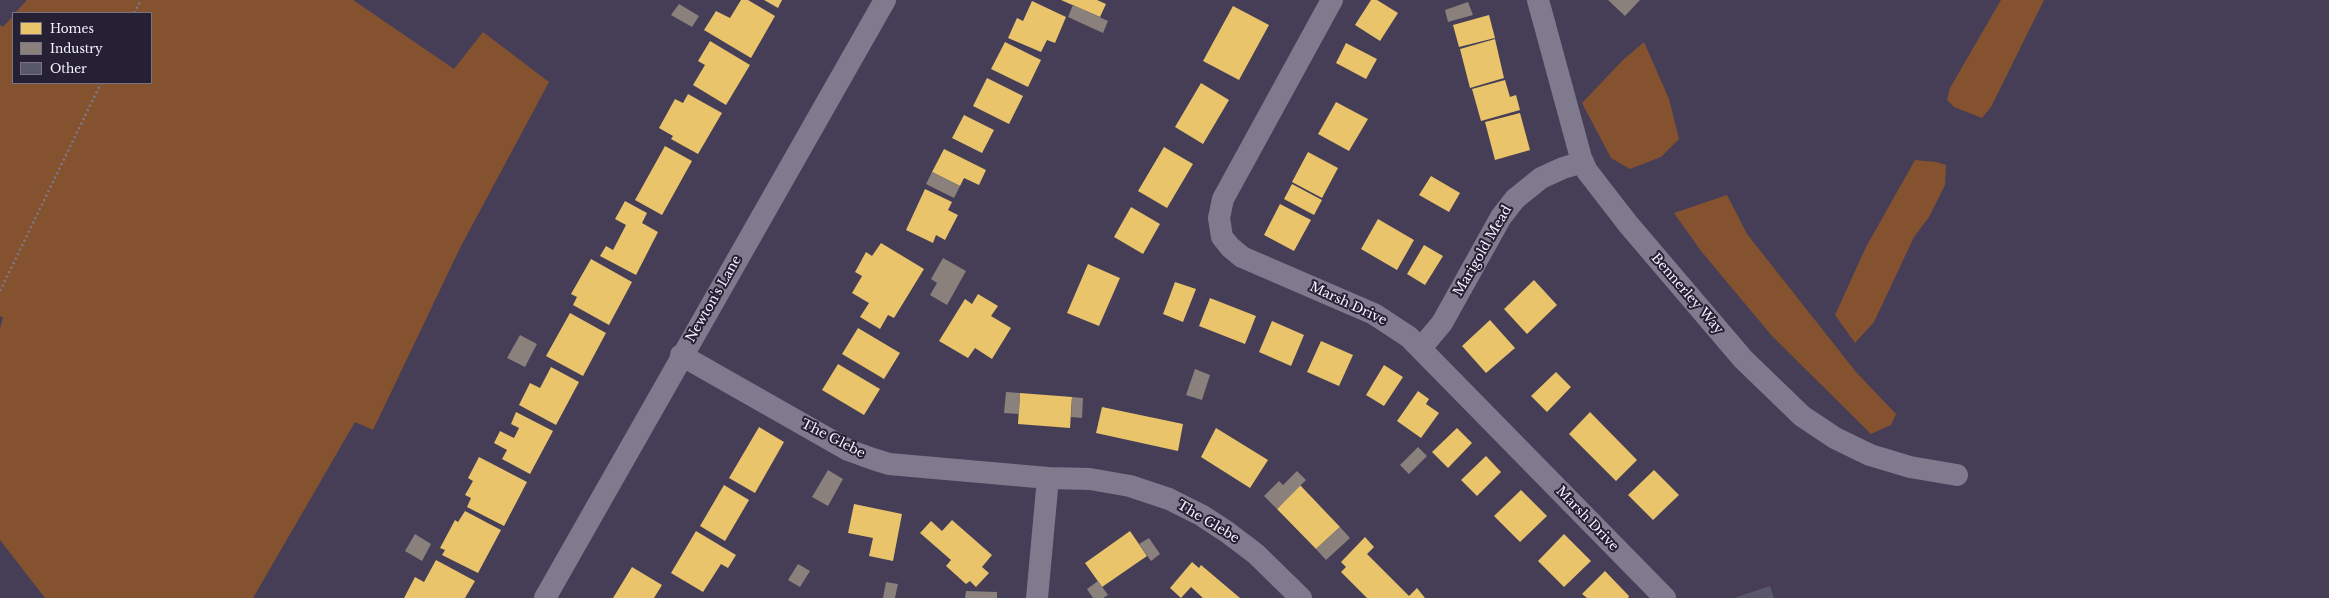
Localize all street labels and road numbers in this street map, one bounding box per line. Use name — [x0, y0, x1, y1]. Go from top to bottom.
street label: Marigold Mead — [1451, 203, 1515, 299]
street label: Bennerley Way — [1648, 250, 1726, 338]
street label: Newton's Lane — [683, 253, 745, 345]
street label: Marsh Drive — [1307, 279, 1389, 329]
street label: The Glebe — [798, 416, 868, 462]
street label: Marsh Drive — [1552, 484, 1622, 554]
street label: The Glebe — [1174, 497, 1242, 547]

